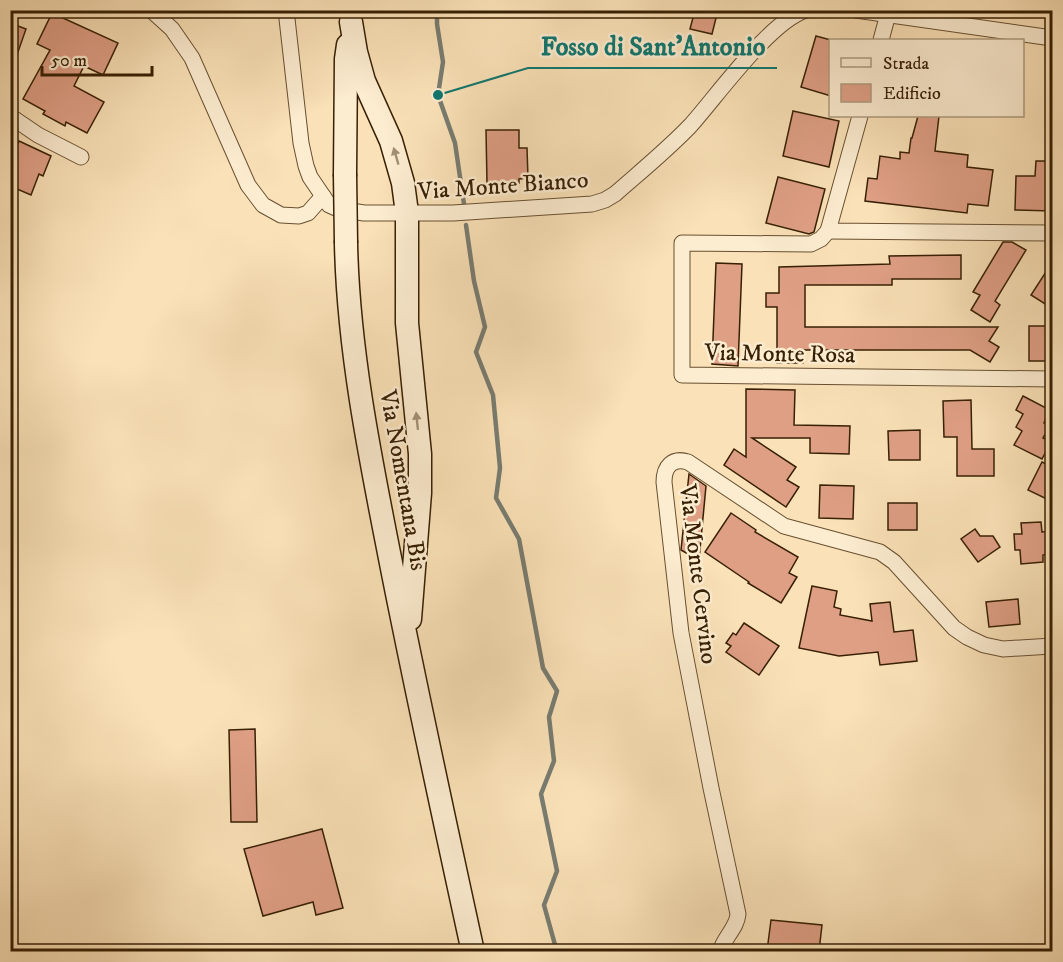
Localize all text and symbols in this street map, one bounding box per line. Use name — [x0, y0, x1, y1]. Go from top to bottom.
callout: Fosso di Sant'Antonio — [528, 24, 777, 68]
text: Fosso di Sant'Antonio — [541, 31, 766, 64]
scale bar — [42, 39, 152, 77]
legend — [829, 39, 1024, 117]
text: 50 m — [51, 50, 87, 72]
text: Strada — [883, 53, 930, 75]
text: Edificio — [883, 83, 941, 105]
one-way arrow — [391, 147, 400, 165]
street label: Via Monte Bianco — [416, 165, 589, 207]
street label: Via Monte Rosa — [703, 338, 856, 370]
street label: Via Nomentana Bis — [372, 387, 434, 573]
one-way arrow — [412, 412, 422, 431]
street label: Via Monte Cervino — [672, 481, 724, 666]

